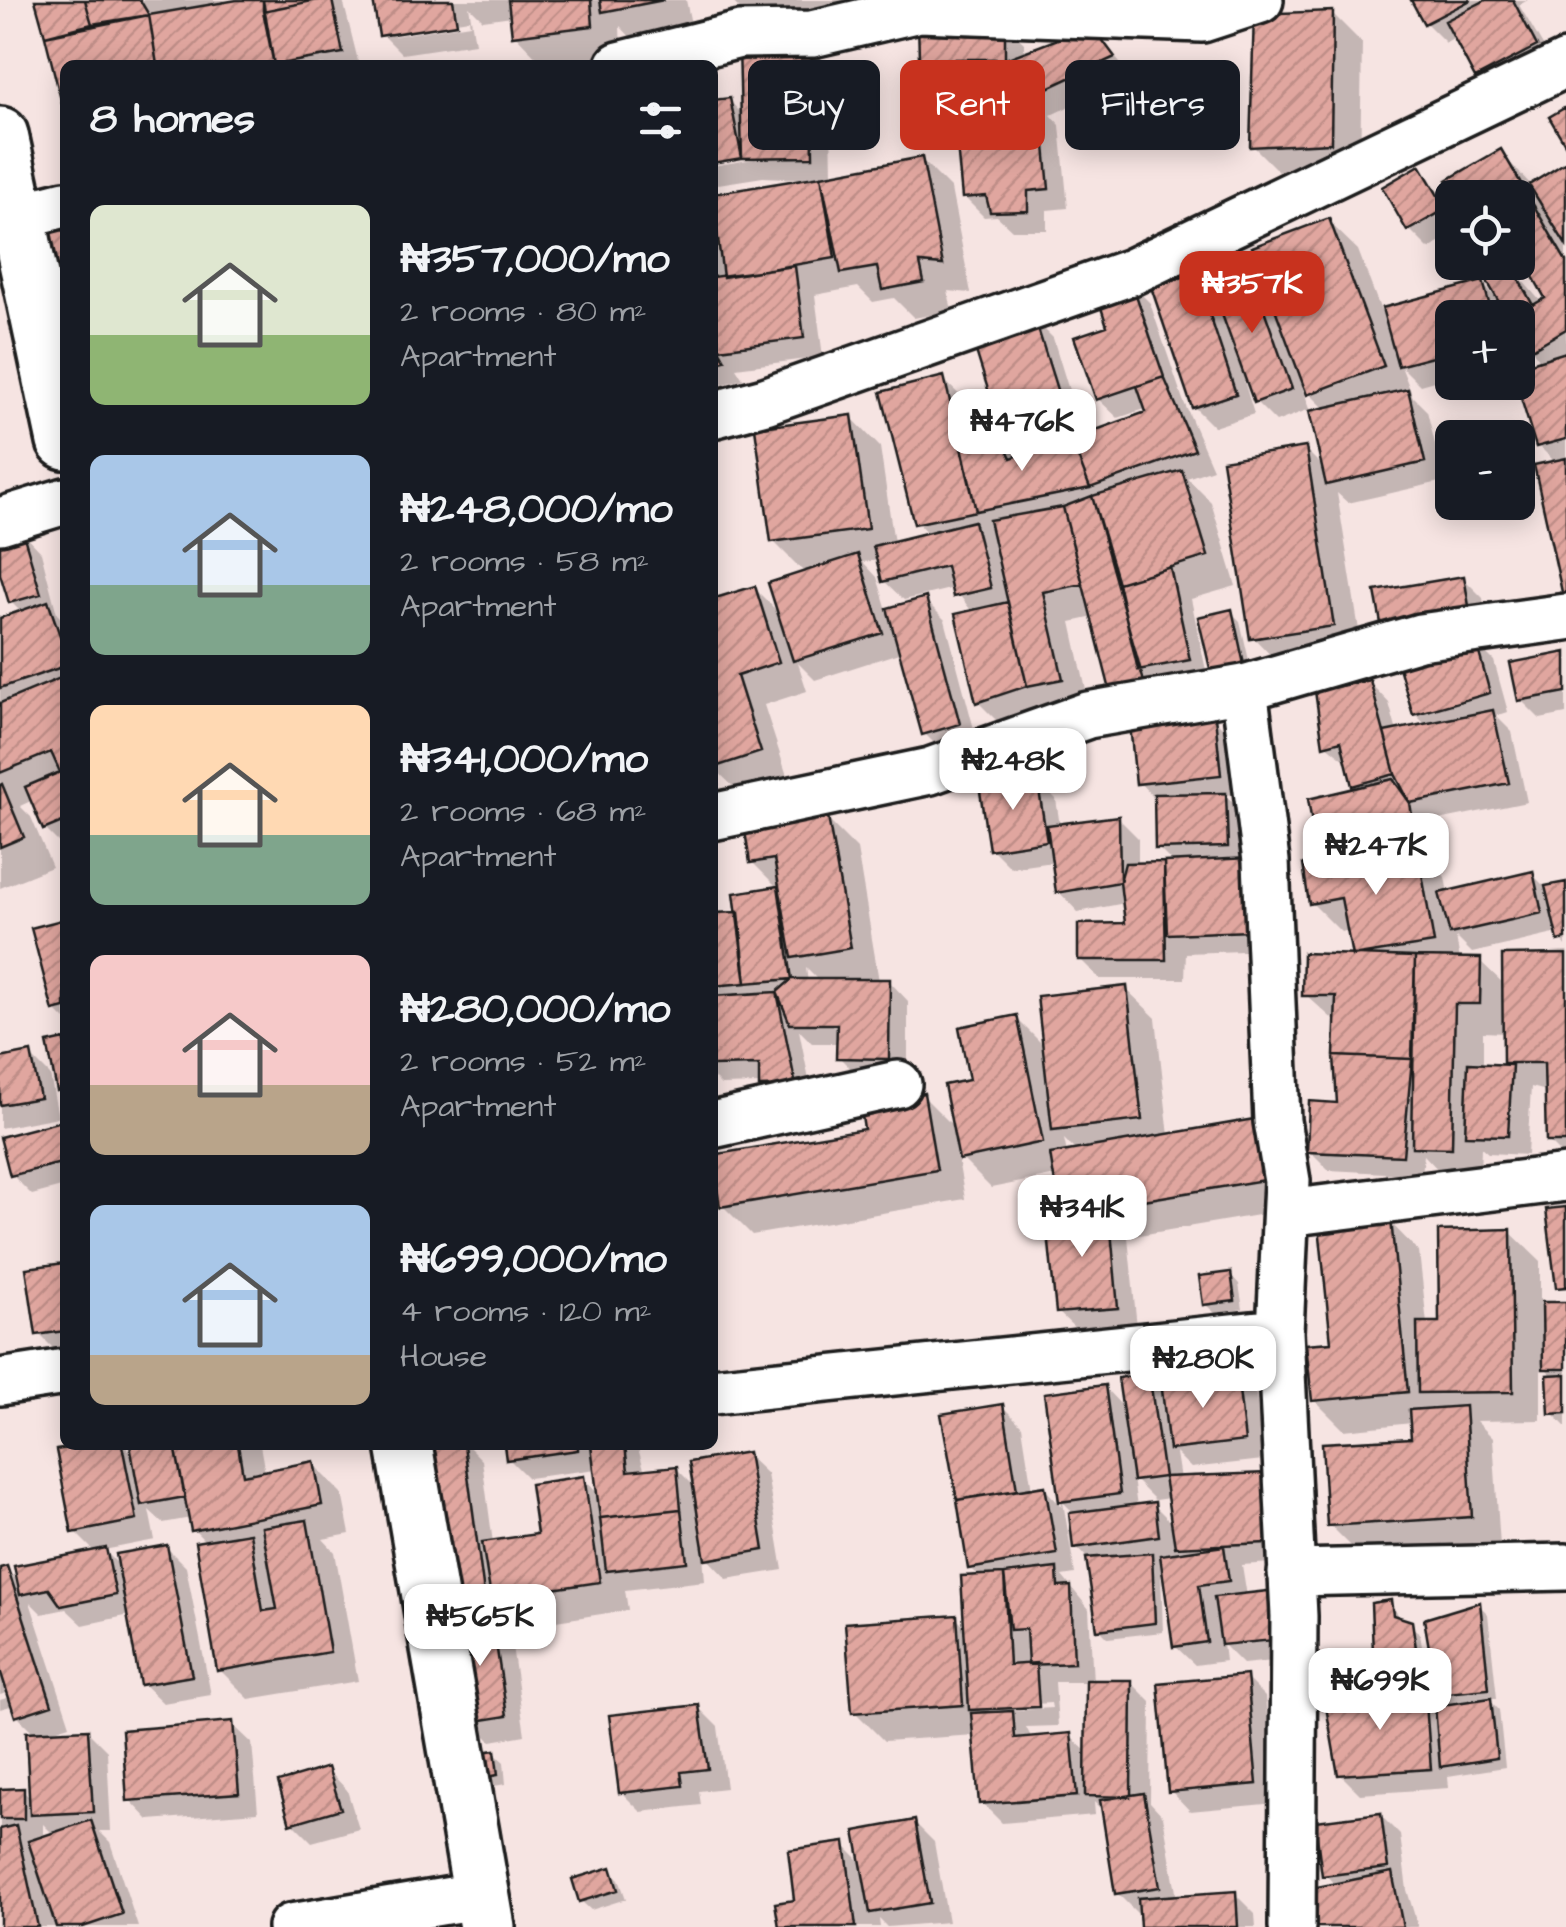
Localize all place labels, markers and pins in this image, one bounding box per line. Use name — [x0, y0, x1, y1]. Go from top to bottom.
pin: ₦357K — [1182, 251, 1322, 336]
pin: ₦476K — [952, 389, 1092, 474]
pin: ₦248K — [943, 728, 1083, 813]
pin: ₦247K — [1306, 813, 1446, 898]
pin: ₦341K — [1012, 1175, 1152, 1260]
pin: ₦280K — [1133, 1326, 1273, 1411]
pin: ₦565K — [410, 1584, 550, 1669]
pin: ₦699K — [1310, 1648, 1450, 1733]

